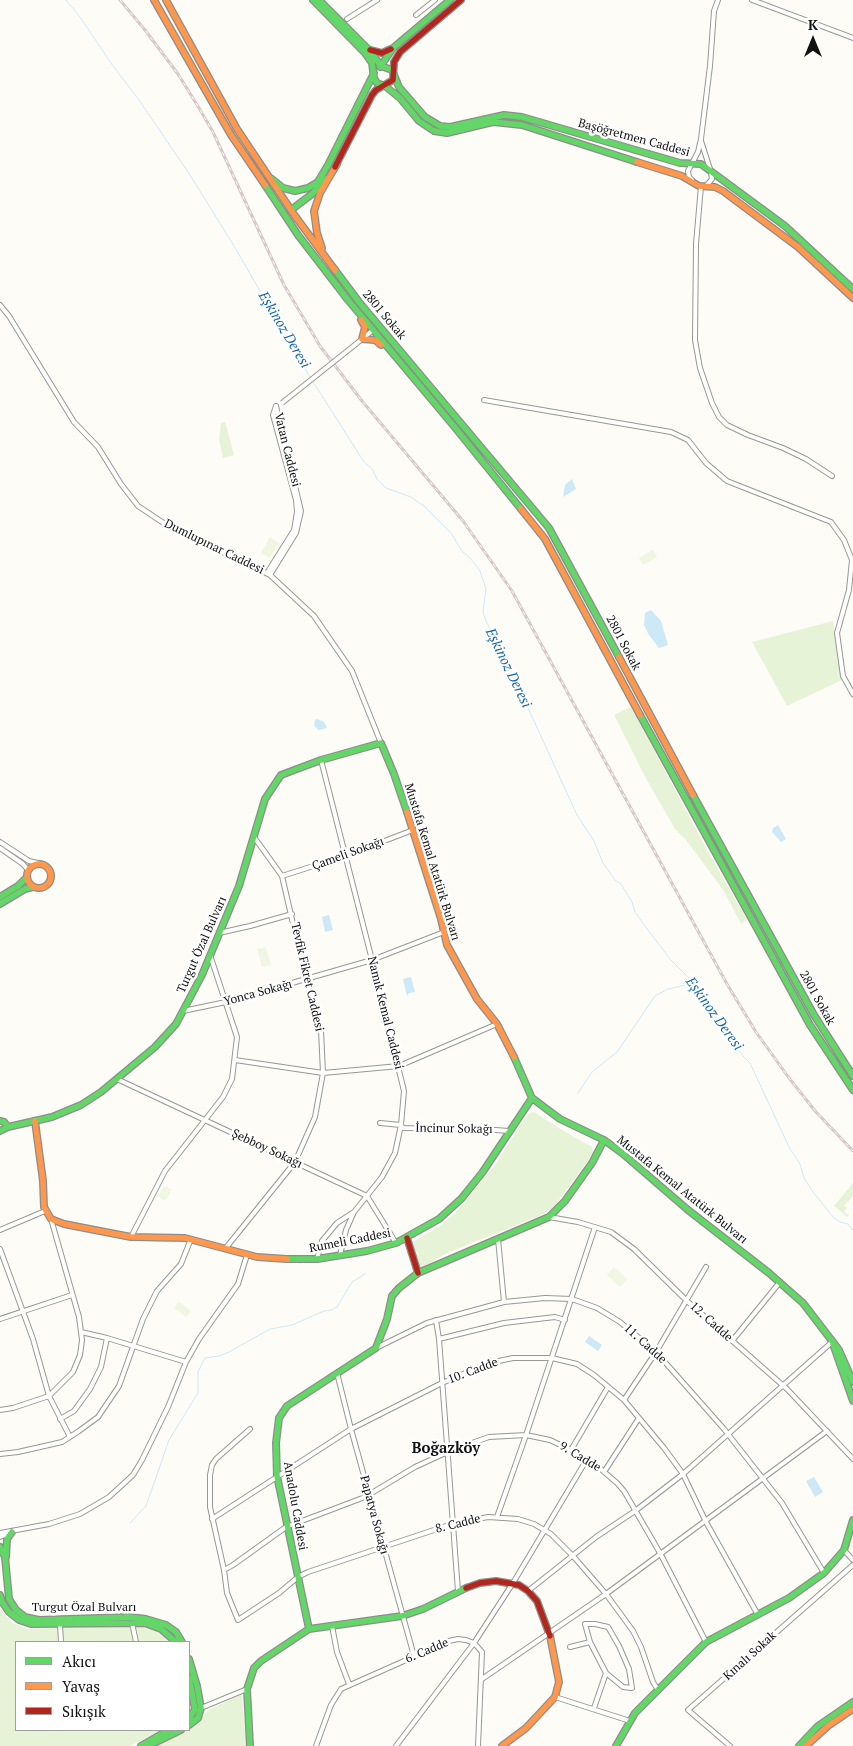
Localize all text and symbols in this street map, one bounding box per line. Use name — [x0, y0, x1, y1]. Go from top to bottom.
north arrow — [788, 15, 838, 65]
text: K — [808, 15, 818, 34]
street label: Başöğretmen Caddesi — [576, 116, 692, 160]
street label: 2801 Sokak — [359, 287, 409, 343]
water label: Eşkinoz Deresi — [255, 289, 313, 371]
street label: Vatan Caddesi — [271, 411, 303, 489]
street label: Dumlupınar Caddesi — [162, 517, 266, 577]
street label: 2801 Sokak — [603, 613, 643, 673]
water label: Eşkinoz Deresi — [481, 625, 535, 711]
street label: Mustafa Kemal Atatürk Bulvarı — [401, 782, 463, 942]
street label: Çameli Sokağı — [310, 834, 386, 874]
street label: Turgut Özal Bulvarı — [174, 894, 230, 996]
street label: Tevfik Fikret Caddesi — [287, 921, 327, 1033]
street label: Namık Kemal Caddesi — [364, 955, 406, 1071]
street label: 2801 Sokak — [796, 968, 838, 1028]
water label: Eşkinoz Deresi — [682, 974, 746, 1054]
street label: Yonca Sokağı — [222, 977, 294, 1009]
street label: İncinur Sokağı — [415, 1121, 493, 1137]
street label: Şebboy Sokağı — [229, 1126, 305, 1172]
street label: Mustafa Kemal Atatürk Bulvarı — [614, 1133, 750, 1247]
street label: Rumeli Caddesi — [308, 1226, 392, 1256]
street label: 12. Cadde — [687, 1299, 735, 1345]
street label: 11. Cadde — [621, 1321, 669, 1367]
street label: 10. Cadde — [446, 1355, 500, 1387]
street label: 9. Cadde — [557, 1439, 603, 1475]
district label: Boğazköy — [412, 1440, 480, 1458]
street label: Anadolu Caddesi — [280, 1460, 310, 1552]
street label: Papatya Sokağı — [357, 1474, 391, 1556]
street label: 8. Cadde — [434, 1511, 482, 1537]
street label: Turgut Özal Bulvarı — [32, 1601, 136, 1615]
street label: Kınalı Sokak — [721, 1628, 779, 1684]
street label: 6. Cadde — [403, 1635, 451, 1667]
legend — [15, 1641, 190, 1731]
text: Akıcı — [62, 1651, 96, 1671]
text: Yavaş — [62, 1676, 100, 1696]
text: Sıkışık — [62, 1701, 106, 1721]

